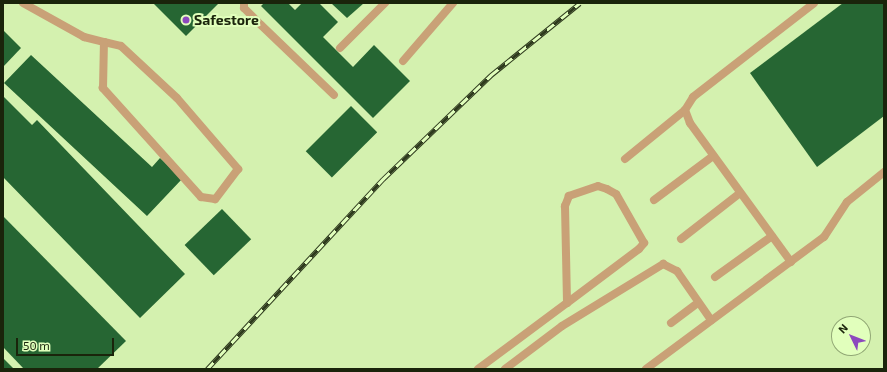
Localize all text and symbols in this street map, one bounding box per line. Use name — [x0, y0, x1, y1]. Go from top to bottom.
place label: Safestore — [194, 12, 259, 28]
marker: Safestore — [181, 15, 191, 25]
north arrow — [831, 316, 871, 356]
text: N — [835, 321, 850, 336]
scale bar — [18, 330, 116, 356]
text: 50 m — [23, 338, 50, 352]

